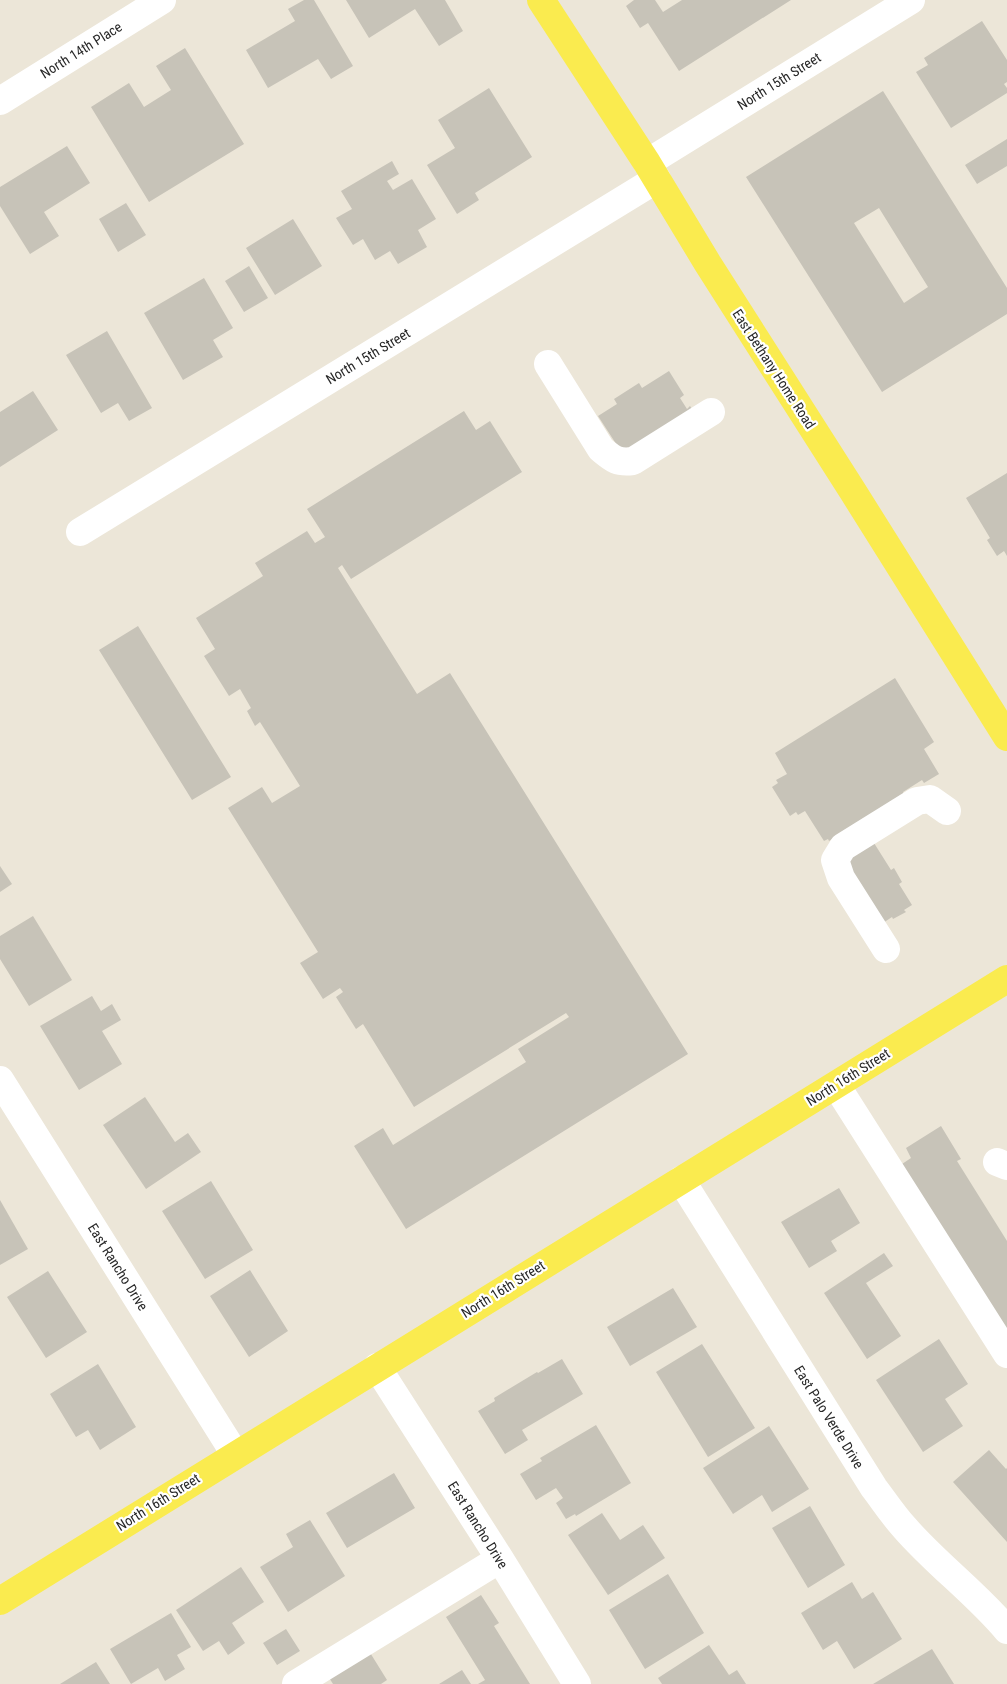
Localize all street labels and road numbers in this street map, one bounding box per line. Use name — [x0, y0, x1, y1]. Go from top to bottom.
street label: North 14th Place — [37, 18, 125, 81]
street label: North 15th Street — [734, 49, 824, 113]
street label: East Bethany Home Road — [729, 306, 819, 432]
street label: North 15th Street — [323, 325, 413, 387]
street label: North 16th Street — [803, 1045, 893, 1109]
street label: East Rancho Drive — [85, 1220, 151, 1314]
street label: North 16th Street — [458, 1257, 548, 1321]
street label: East Palo Verde Drive — [791, 1363, 867, 1472]
street label: North 16th Street — [113, 1470, 203, 1534]
street label: East Rancho Drive — [445, 1478, 511, 1572]

